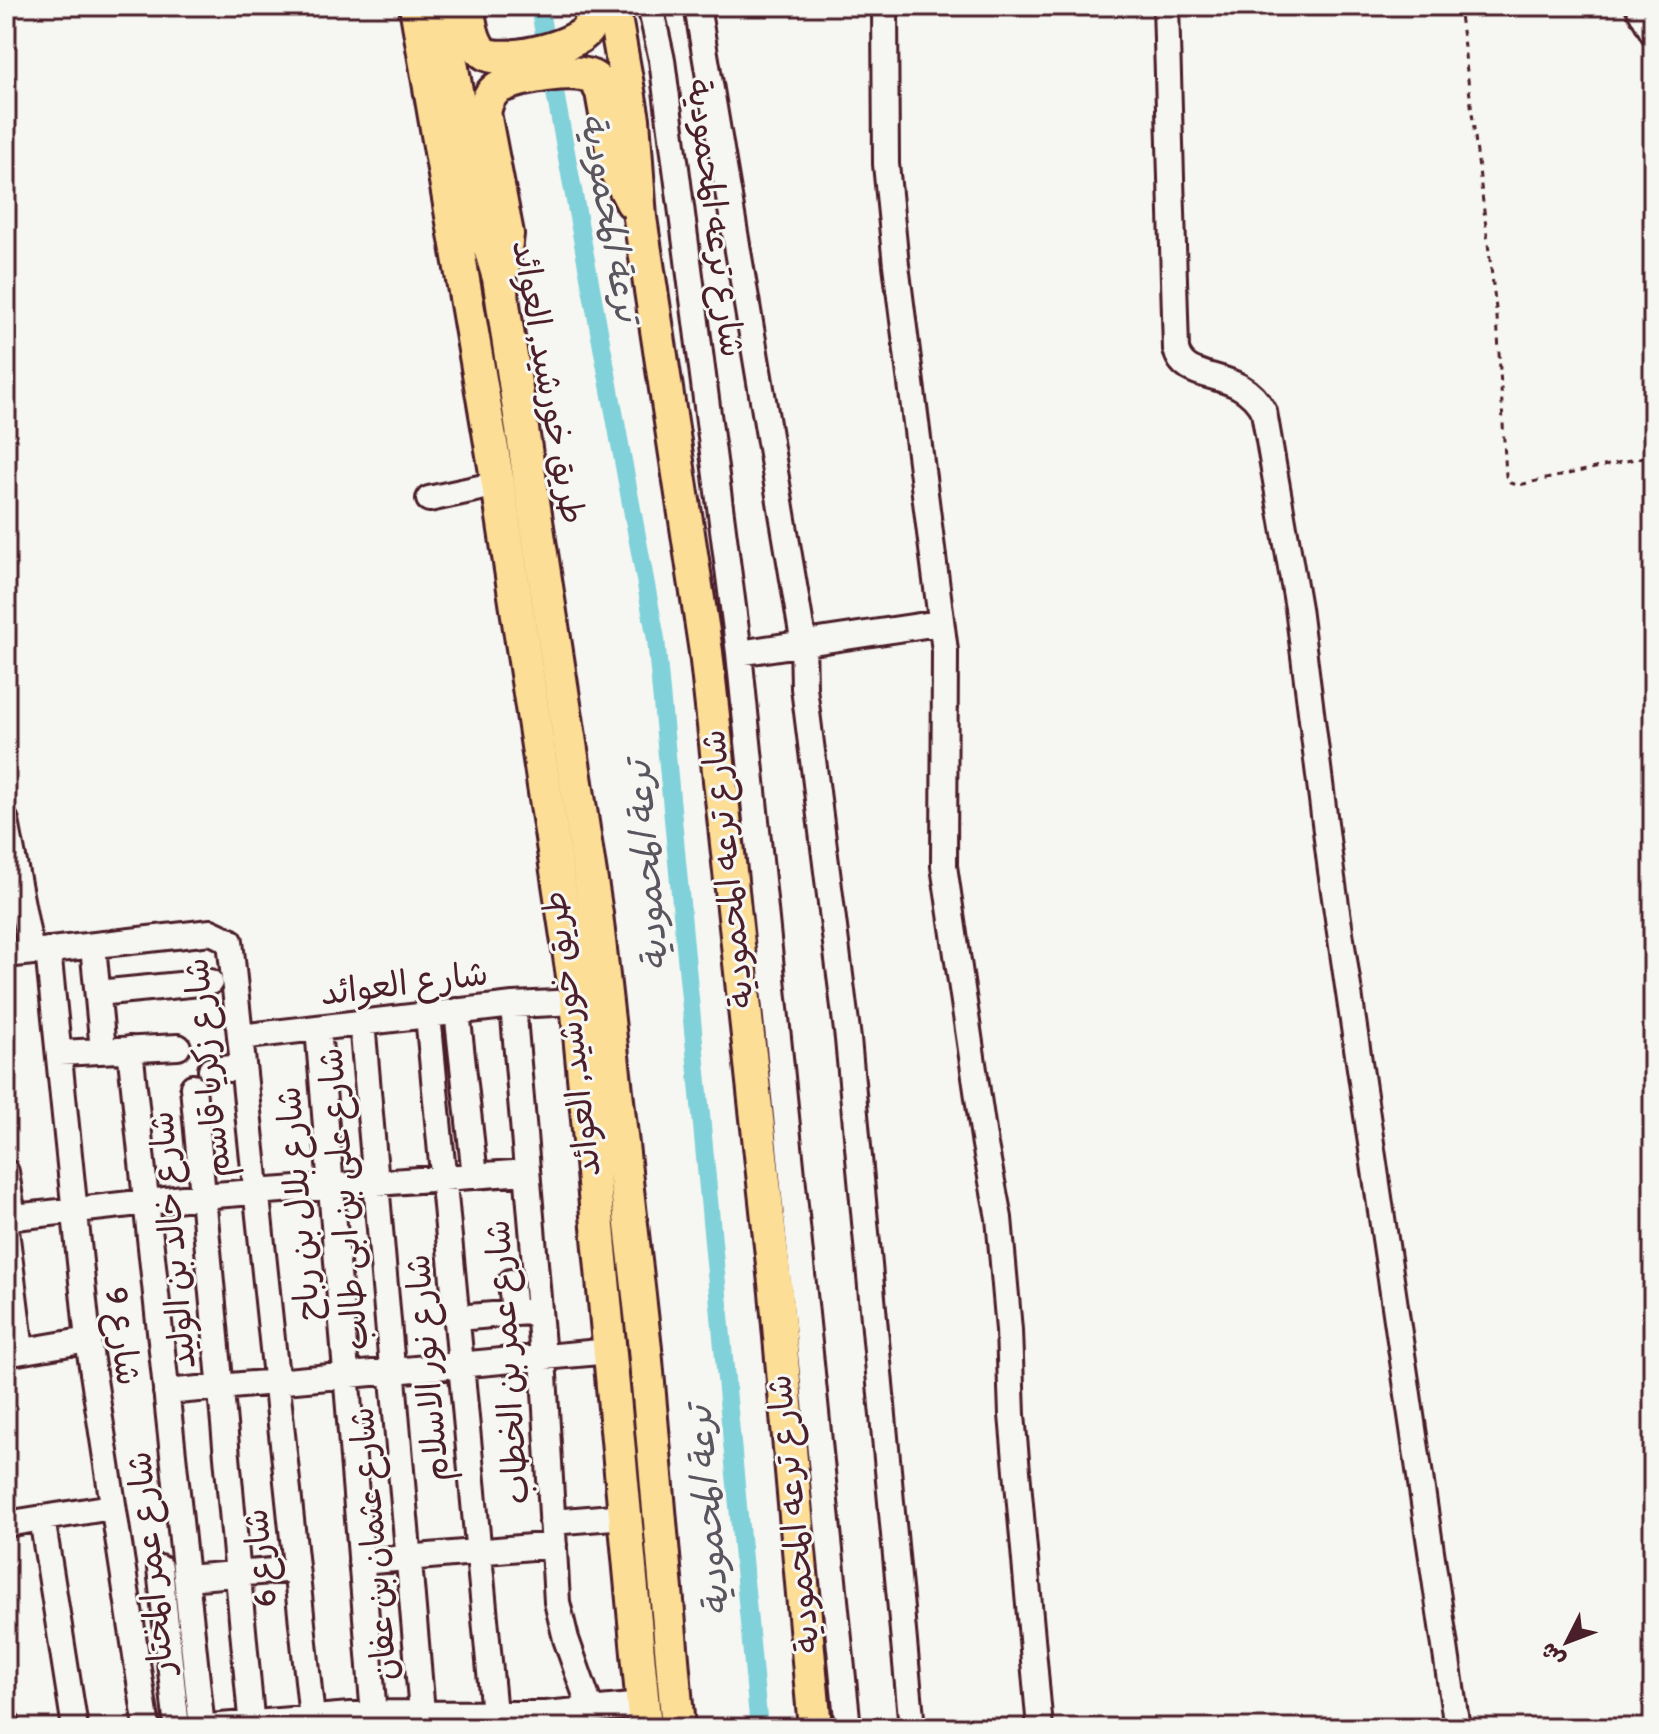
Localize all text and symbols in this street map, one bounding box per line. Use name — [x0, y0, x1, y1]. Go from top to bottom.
street label: شارع ترعه المحمودية — [676, 77, 753, 360]
water label: ترعة المحمودية — [572, 110, 651, 330]
street label: طريق خورشيد, العوائد — [502, 237, 594, 528]
street label: شارع ترعه المحمودية — [692, 727, 765, 1010]
water label: ترعة المحمودية — [615, 754, 677, 973]
street label: طريق خورشيد, العوائد — [533, 888, 611, 1179]
street label: شارع العوائد — [318, 952, 491, 1017]
street label: شارع زكريا قاسم — [175, 955, 244, 1180]
street label: شارع على بن ابى طالب — [309, 1046, 380, 1352]
street label: شارع بلال بن رباح — [267, 1085, 332, 1323]
street label: شارع خالد بن الوليد — [140, 1109, 207, 1370]
street label: شارع عمر بن الخطاب — [477, 1218, 540, 1506]
street label: شارع نور الاسلام — [397, 1252, 462, 1484]
street label: شارع 9 — [94, 1284, 149, 1388]
street label: شارع ترعه المحمودية — [758, 1372, 831, 1655]
water label: ترعة المحمودية — [676, 1399, 738, 1618]
street label: شارع عثمان بن عفان — [341, 1405, 408, 1683]
street label: شارع عمر المختار — [118, 1449, 185, 1680]
street label: شارع 6 — [234, 1506, 289, 1609]
north arrow — [1527, 1602, 1607, 1682]
text: ش — [1534, 1637, 1571, 1673]

